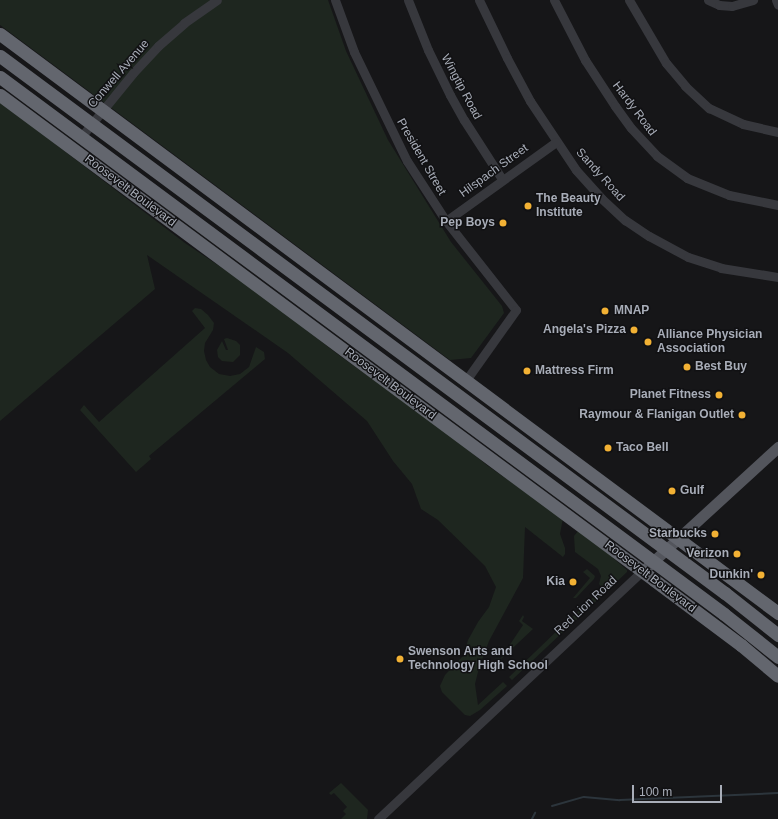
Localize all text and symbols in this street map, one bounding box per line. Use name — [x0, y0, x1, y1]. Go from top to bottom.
street label: Conwell Avenue — [85, 37, 153, 111]
street label: Wingtip Road — [438, 52, 484, 122]
street label: Hardy Road — [609, 79, 659, 139]
street label: President Street — [393, 116, 449, 198]
street label: Hilspach Street — [457, 141, 531, 201]
street label: Sandy Road — [573, 146, 627, 204]
street label: Roosevelt Boulevard — [81, 152, 179, 230]
place label: The Beauty Institute — [536, 192, 601, 220]
marker: The Beauty Institute — [523, 201, 533, 211]
place label: Pep Boys — [440, 216, 495, 230]
marker: Pep Boys — [498, 218, 508, 228]
place label: MNAP — [614, 304, 649, 318]
marker: MNAP — [599, 305, 611, 317]
place label: Angela's Pizza — [543, 323, 626, 337]
marker: Angela's Pizza — [629, 325, 639, 335]
place label: Alliance Physician Association — [657, 328, 762, 356]
marker: Alliance Physician Association — [642, 336, 654, 348]
street label: Roosevelt Boulevard — [341, 345, 439, 423]
place label: Best Buy — [695, 360, 747, 374]
marker: Best Buy — [682, 362, 692, 372]
place label: Mattress Firm — [535, 364, 614, 378]
marker: Mattress Firm — [522, 366, 532, 376]
place label: Planet Fitness — [630, 388, 711, 402]
marker: Planet Fitness — [714, 390, 724, 400]
place label: Raymour & Flanigan Outlet — [579, 408, 734, 422]
marker: Raymour & Flanigan Outlet — [737, 410, 747, 420]
place label: Taco Bell — [616, 441, 668, 455]
marker: Taco Bell — [603, 443, 613, 453]
place label: Gulf — [680, 484, 704, 498]
marker: Gulf — [667, 486, 677, 496]
place label: Starbucks — [649, 527, 707, 541]
marker: Starbucks — [710, 529, 720, 539]
street label: Roosevelt Boulevard — [601, 538, 699, 616]
place label: Verizon — [686, 547, 729, 561]
marker: Verizon — [732, 549, 742, 559]
place label: Dunkin' — [709, 568, 753, 582]
marker: Dunkin' — [756, 570, 766, 580]
street label: Red Lion Road — [552, 573, 620, 639]
place label: Kia — [546, 575, 565, 589]
marker: Kia — [568, 577, 578, 587]
place label: Swenson Arts and Technology High School — [408, 645, 548, 673]
marker: Swenson Arts and Technology High School — [395, 654, 405, 664]
scale bar — [634, 777, 724, 803]
text: 100 m — [639, 785, 672, 799]

